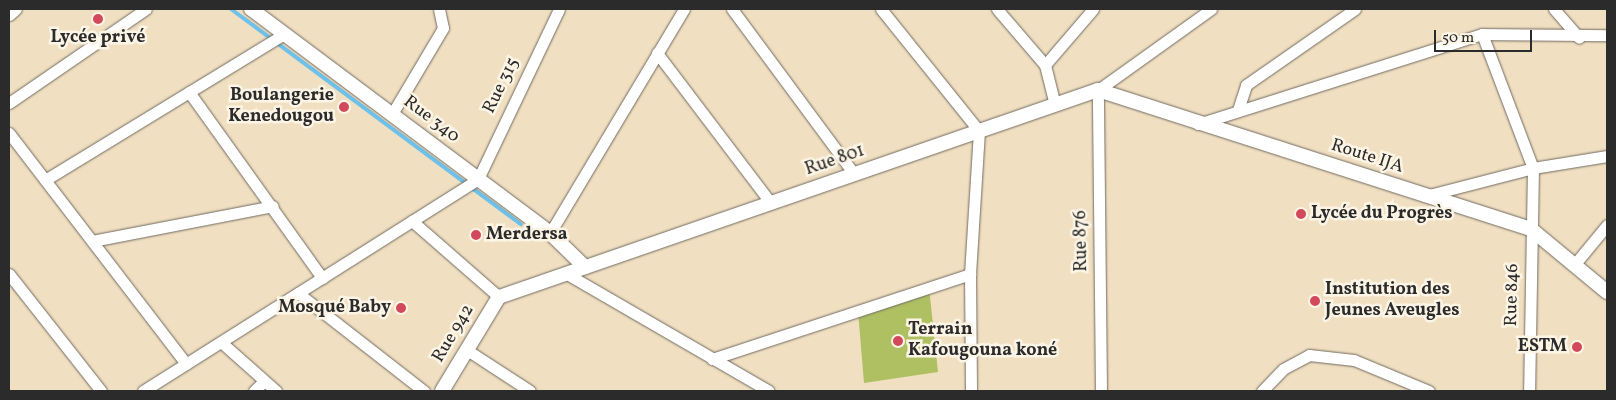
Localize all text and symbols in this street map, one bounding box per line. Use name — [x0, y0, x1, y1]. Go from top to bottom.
marker: Lycée privé — [92, 13, 104, 25]
scale bar — [1436, 20, 1534, 52]
place label: Lycée privé — [51, 27, 145, 49]
text: 50 m — [1442, 28, 1474, 49]
street label: Rue 315 — [479, 55, 525, 117]
place label: Boulangerie Kenedougou — [228, 86, 334, 128]
street label: Rue 340 — [399, 92, 463, 148]
marker: Boulangerie Kenedougou — [338, 101, 350, 113]
street label: Route IJA — [1328, 135, 1406, 179]
street label: Rue 801 — [802, 141, 868, 181]
place label: Lycée du Progrès — [1311, 203, 1453, 225]
marker: Lycée du Progrès — [1295, 208, 1307, 220]
street label: Rue 876 — [1071, 210, 1093, 272]
place label: Merdersa — [486, 224, 568, 246]
marker: Merdersa — [470, 229, 482, 241]
street label: Rue 846 — [1502, 263, 1524, 327]
place label: Institution des Jeunes Aveugles — [1325, 280, 1459, 322]
marker: Institution des Jeunes Aveugles — [1309, 295, 1321, 307]
place label: Mosqué Baby — [278, 297, 391, 319]
street label: Rue 942 — [428, 301, 480, 367]
marker: Mosqué Baby — [395, 302, 407, 314]
place label: Terrain Kafougouna koné — [908, 320, 1057, 362]
marker: Terrain Kafougouna koné — [892, 335, 904, 347]
place label: ESTM — [1518, 336, 1567, 358]
marker: ESTM — [1571, 341, 1583, 353]

